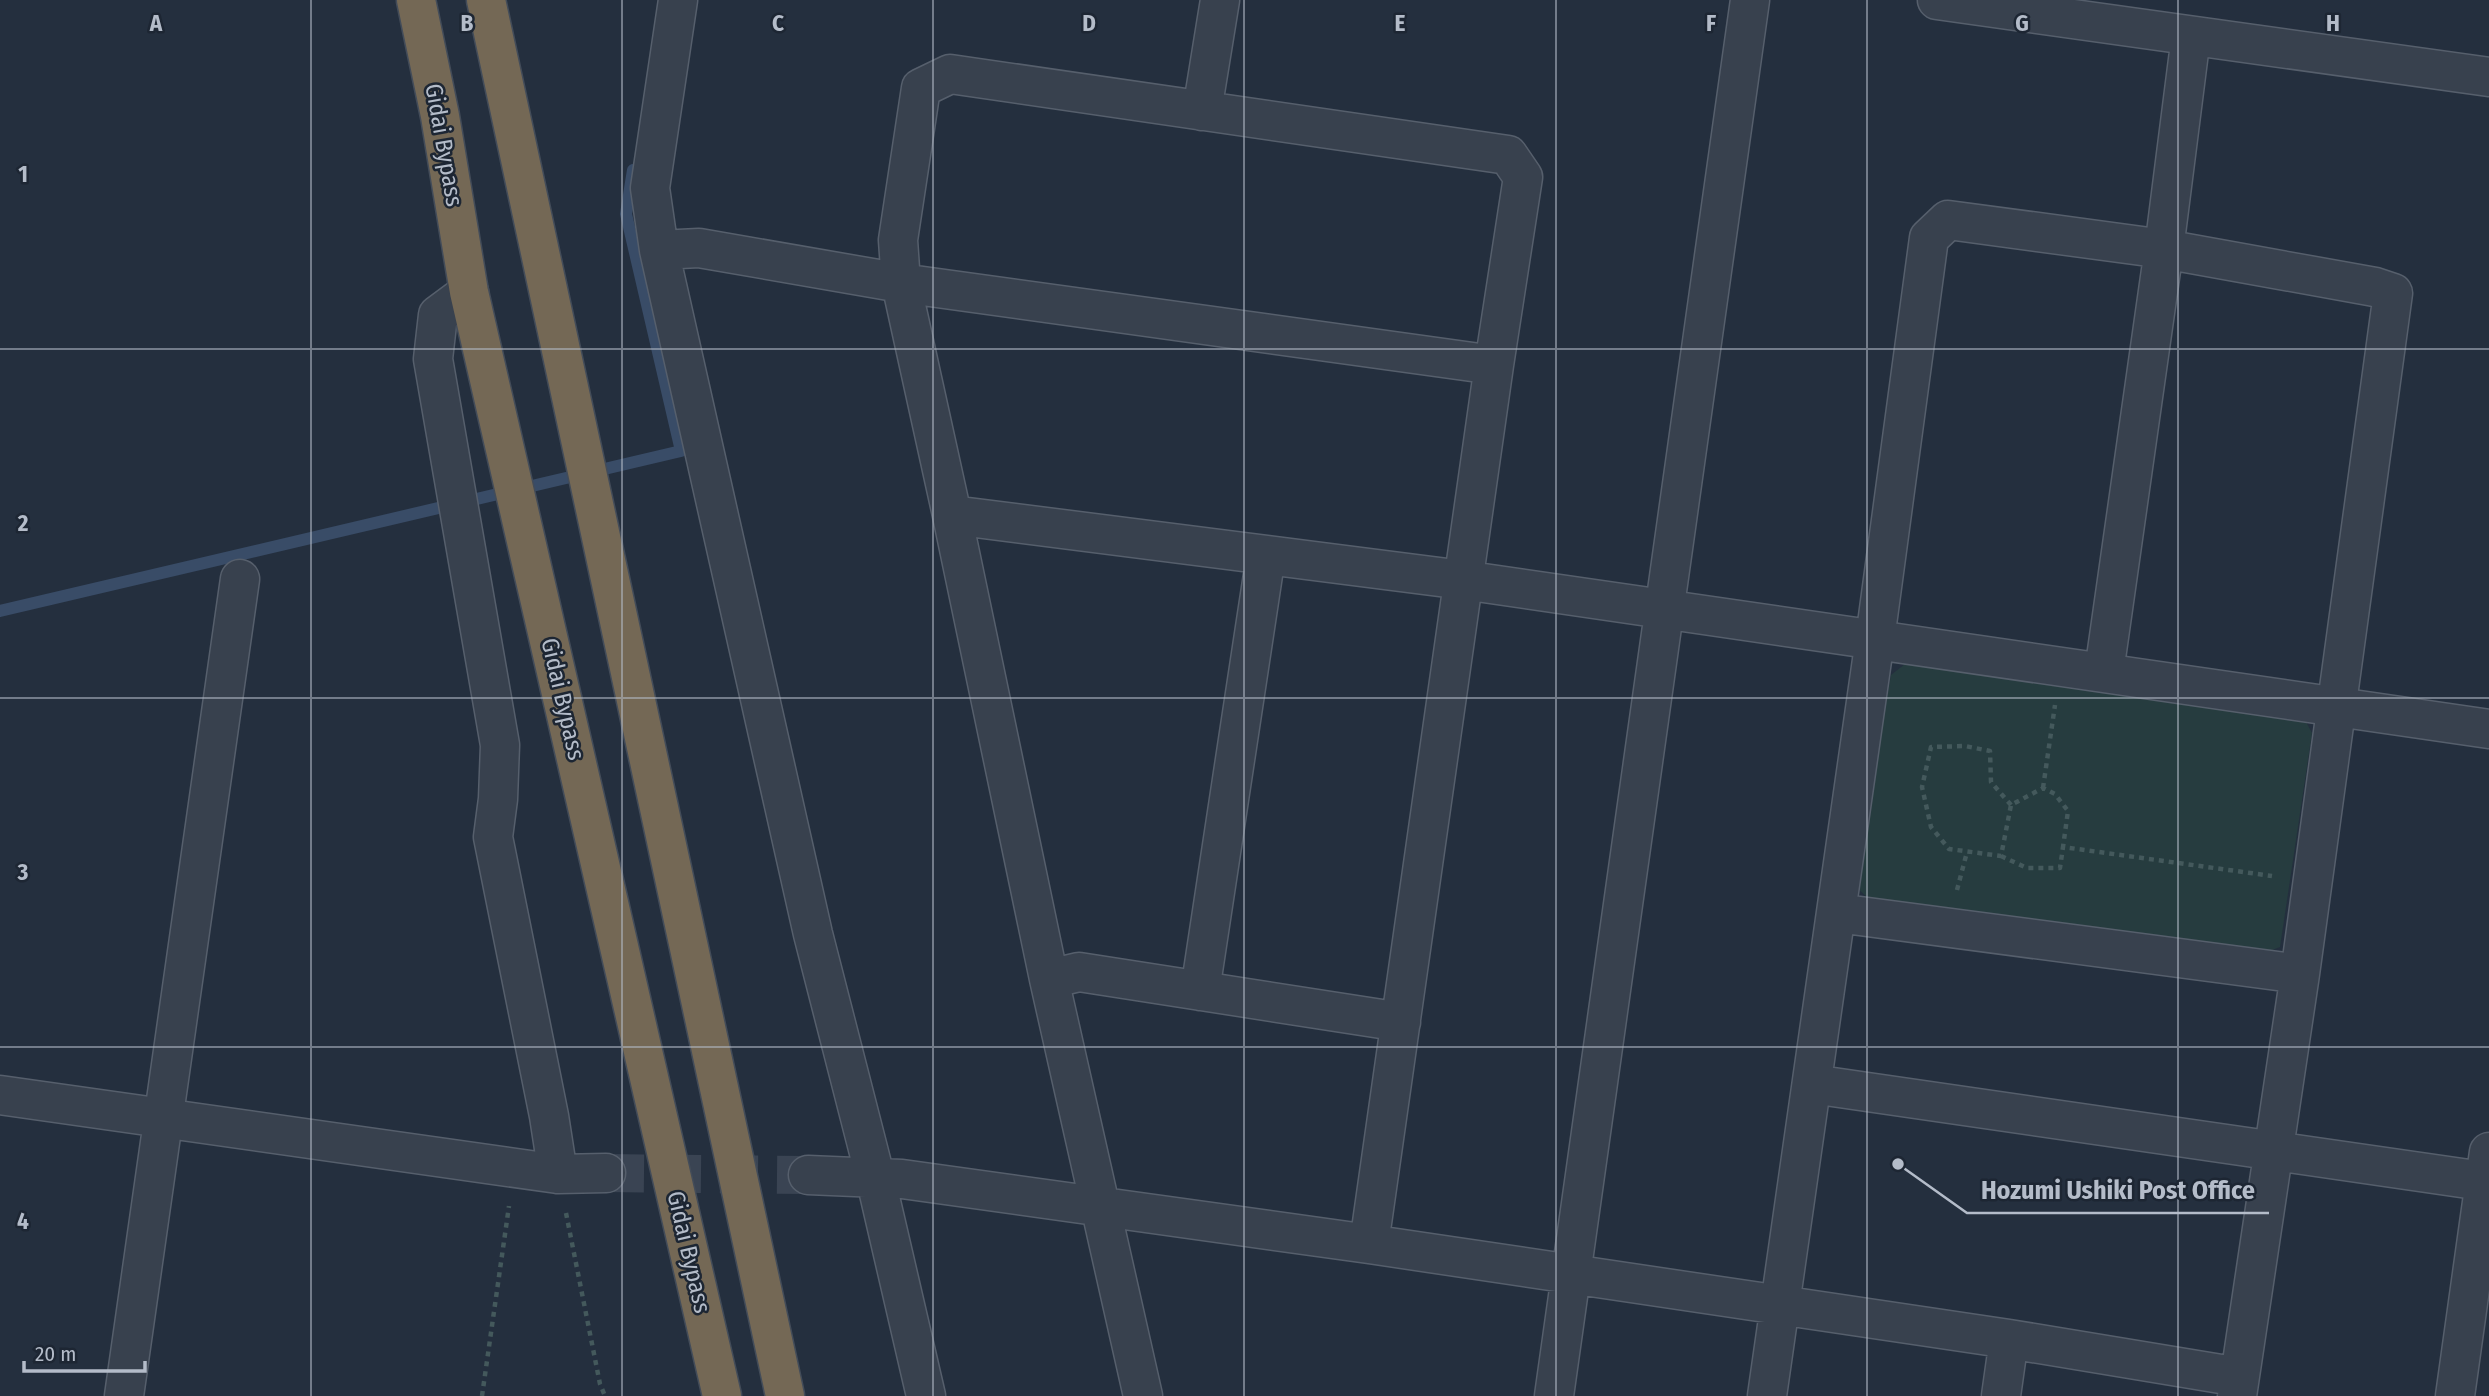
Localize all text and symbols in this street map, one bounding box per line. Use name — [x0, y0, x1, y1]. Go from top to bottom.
text: A — [149, 9, 163, 37]
text: B — [461, 9, 474, 37]
text: C — [772, 9, 784, 37]
text: D — [1082, 9, 1096, 37]
text: E — [1395, 9, 1406, 37]
text: F — [1706, 9, 1716, 37]
text: G — [2015, 9, 2029, 37]
text: H — [2326, 9, 2340, 37]
street label: Gidai Bypass — [419, 81, 469, 209]
text: 1 — [18, 160, 28, 188]
text: 2 — [17, 509, 29, 537]
street label: Gidai Bypass — [535, 635, 591, 763]
text: 3 — [17, 858, 29, 886]
callout: Hozumi Ushiki Post Office — [1967, 1166, 2269, 1213]
text: Hozumi Ushiki Post Office — [1981, 1175, 2255, 1206]
street label: Gidai Bypass — [661, 1188, 717, 1316]
text: 4 — [17, 1207, 29, 1235]
scale bar — [24, 1330, 145, 1374]
text: 20 m — [35, 1341, 76, 1367]

